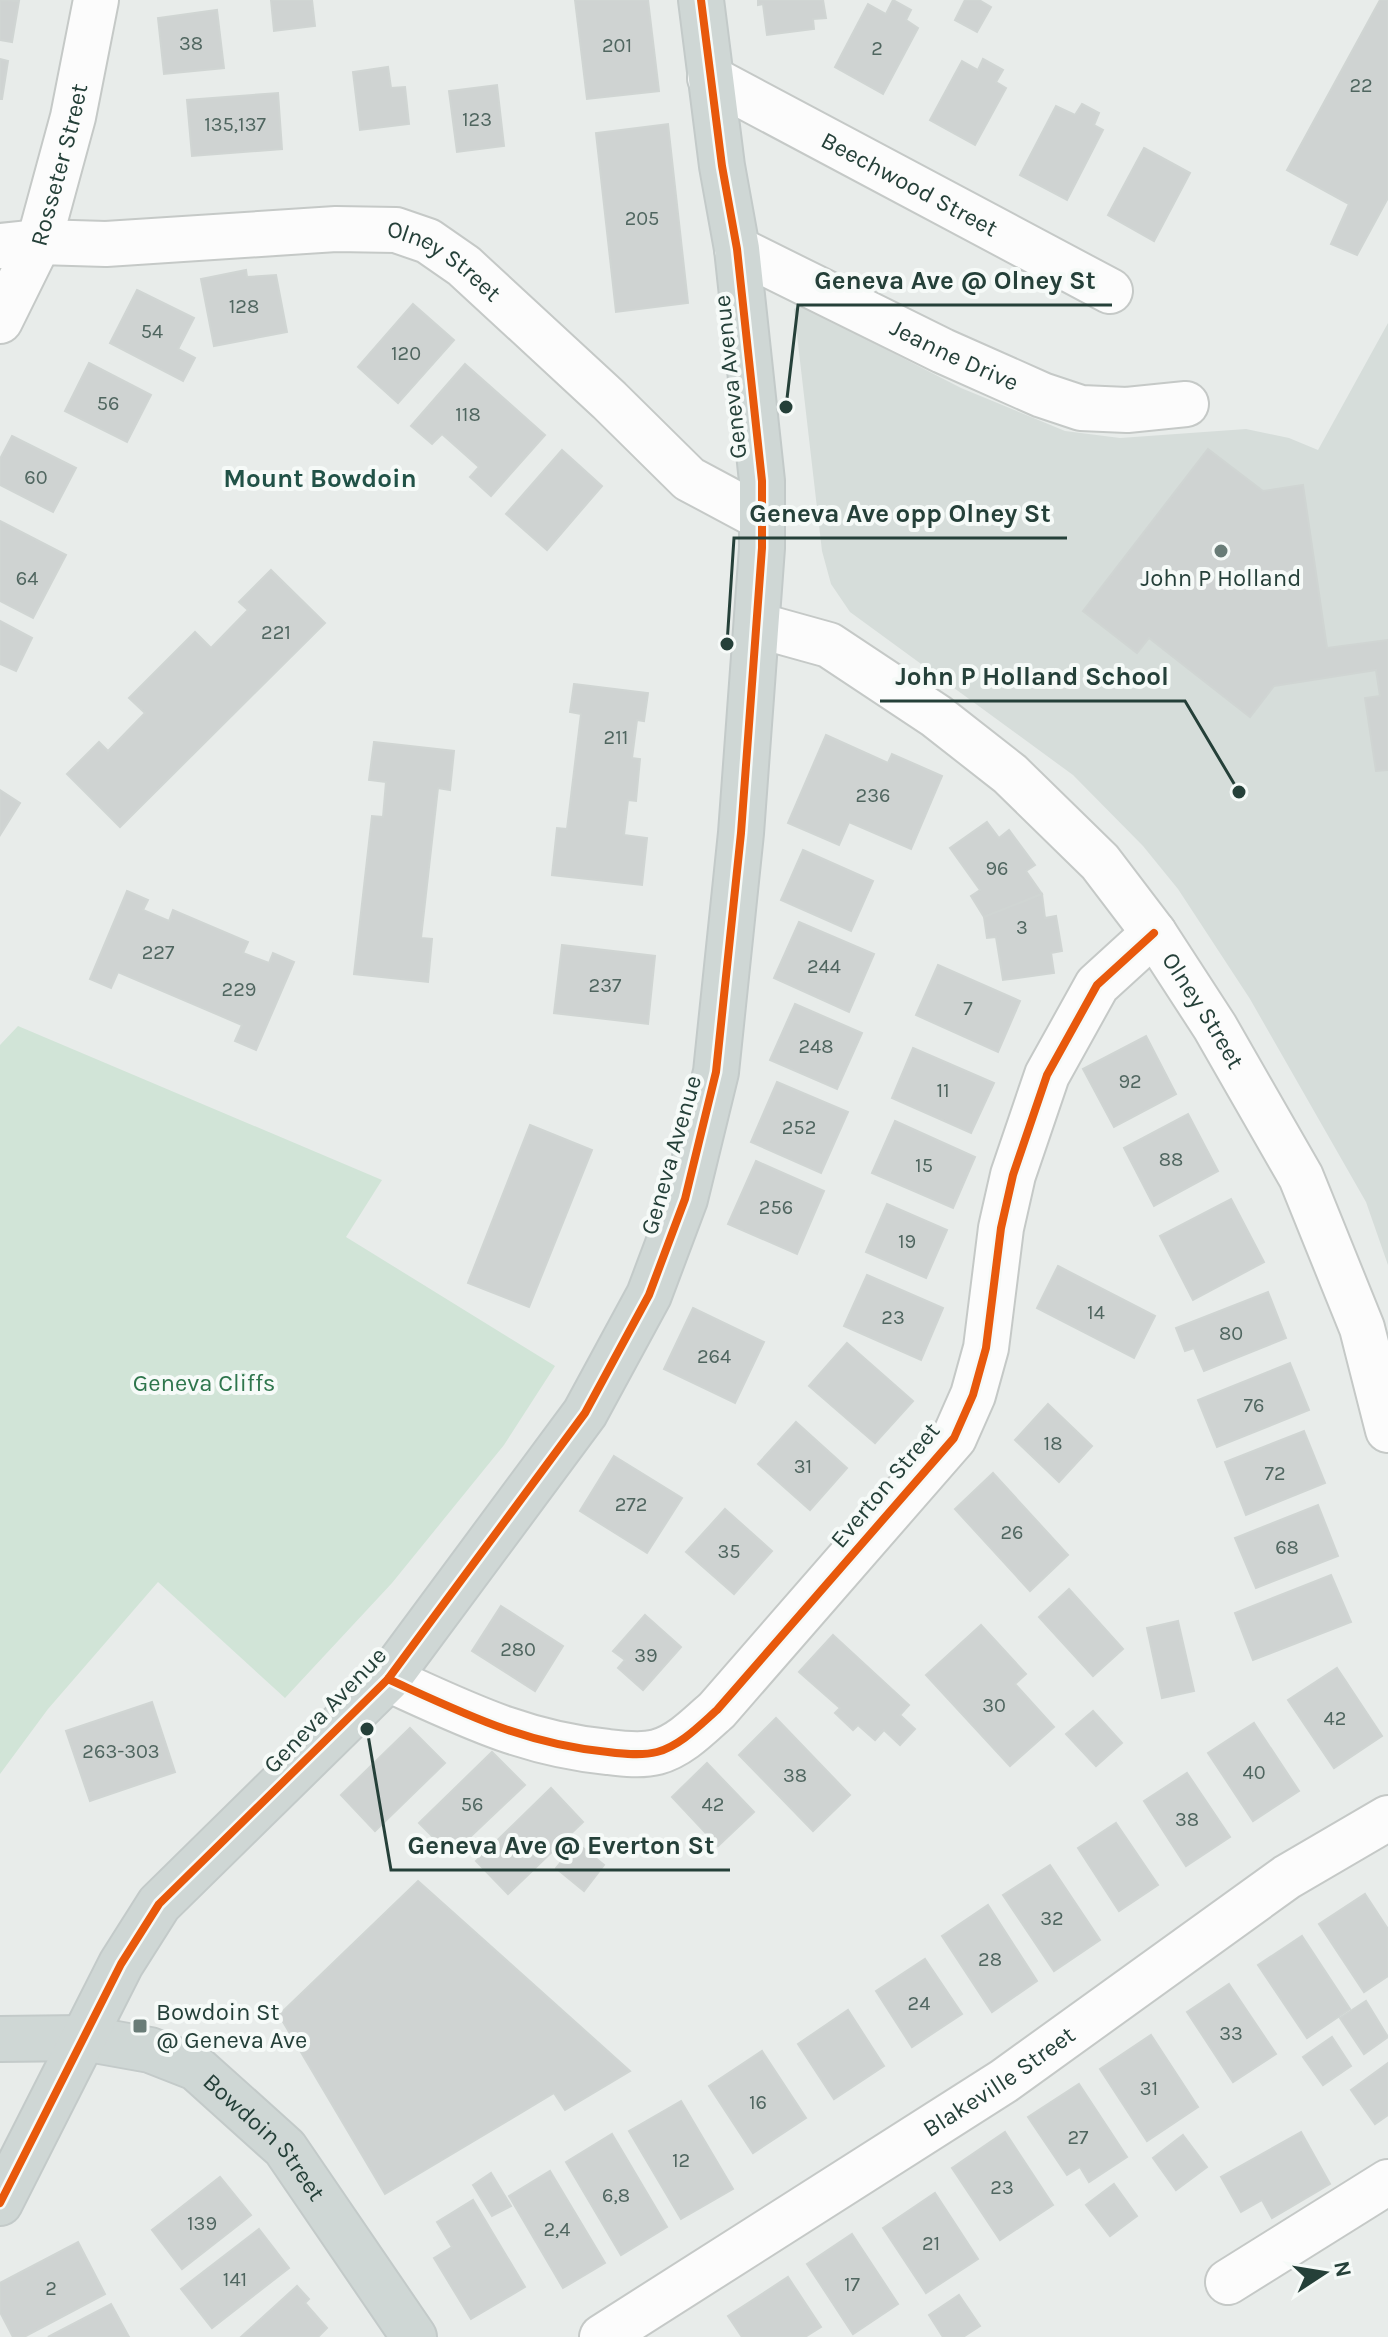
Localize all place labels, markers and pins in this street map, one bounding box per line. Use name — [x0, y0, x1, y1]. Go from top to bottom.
callout: Geneva Ave @ Olney St — [798, 255, 1112, 305]
callout: Geneva Ave opp Olney St — [734, 488, 1067, 538]
marker: John P Holland — [1212, 542, 1230, 560]
place label: John P Holland — [1141, 564, 1301, 592]
callout: John P Holland School — [880, 651, 1185, 701]
callout: Geneva Ave @ Everton St — [391, 1820, 730, 1870]
place label: Bowdoin St @ Geneva Ave — [156, 1998, 307, 2054]
marker: Bowdoin St @ Geneva Ave — [131, 2017, 149, 2035]

